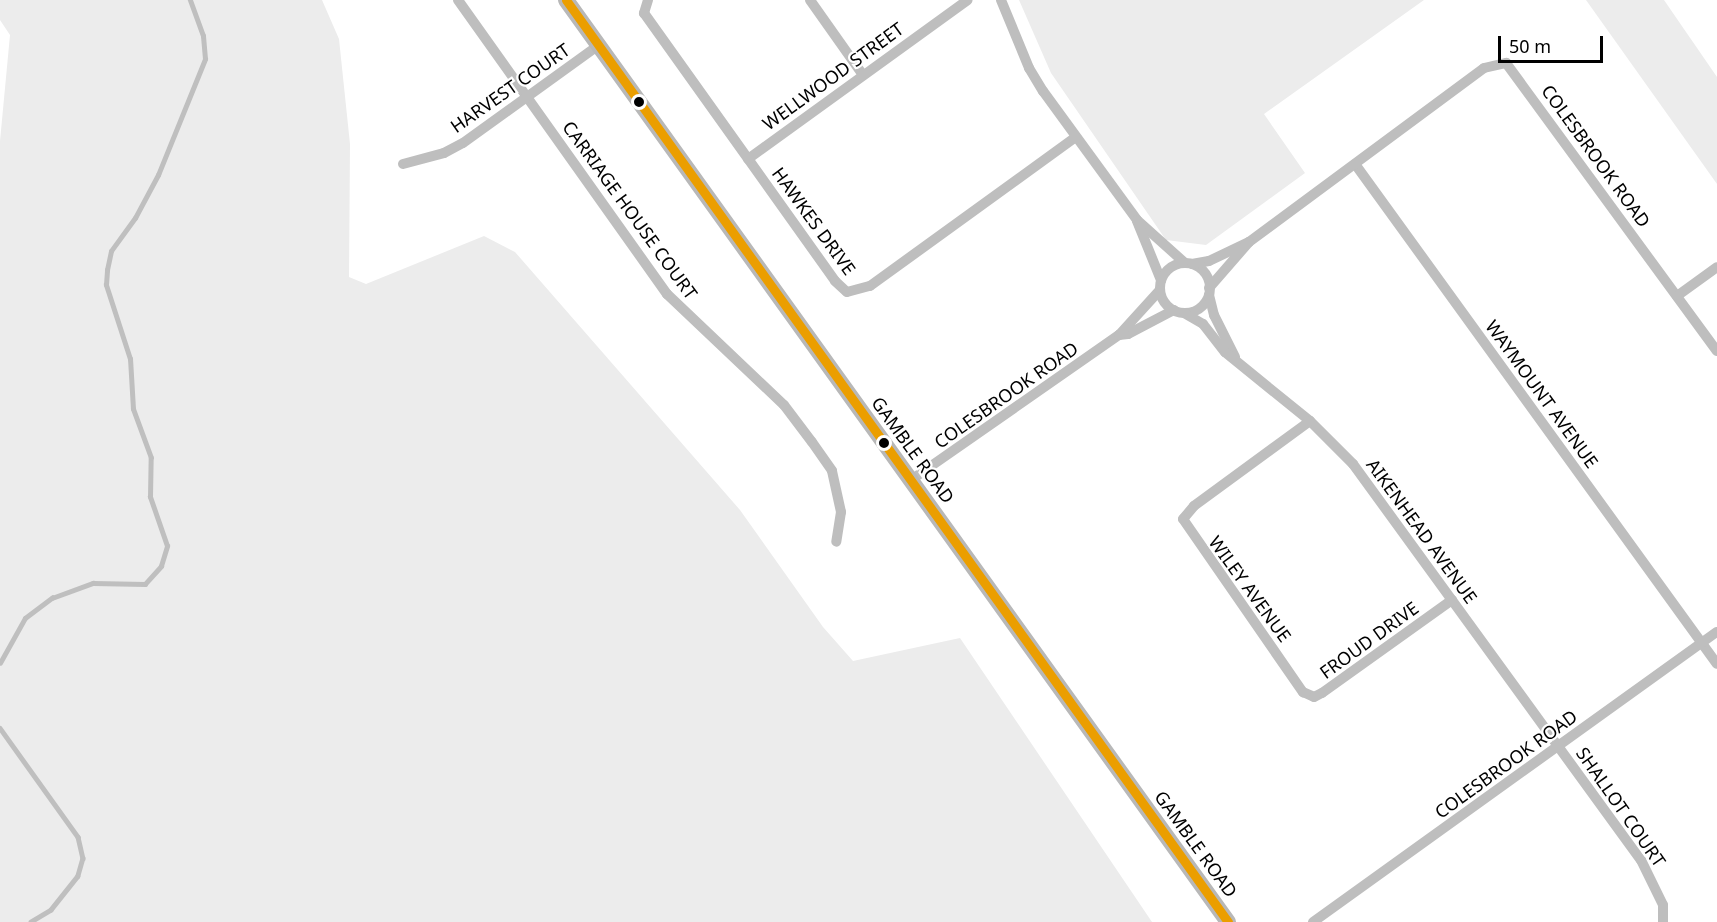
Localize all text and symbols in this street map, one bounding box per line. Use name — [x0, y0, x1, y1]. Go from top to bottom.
street label: WELLWOOD STREET — [758, 18, 908, 134]
scale bar — [1501, 24, 1606, 62]
text: 50 m — [1509, 34, 1551, 58]
street label: HARVEST COURT — [446, 39, 574, 137]
street label: COLESBROOK ROAD — [1537, 81, 1655, 231]
unlabelled marker — [633, 96, 645, 108]
street label: CARRIAGE HOUSE COURT — [558, 117, 702, 303]
street label: HAWKES DRIVE — [768, 163, 860, 279]
street label: WAYMOUNT AVENUE — [1481, 316, 1603, 472]
street label: COLESBROOK ROAD — [930, 337, 1082, 453]
street label: GAMBLE ROAD — [867, 393, 959, 507]
unlabelled marker — [878, 437, 890, 449]
street label: AIKENHEAD AVENUE — [1362, 454, 1482, 608]
street label: WILEY AVENUE — [1204, 532, 1296, 646]
street label: FROUD DRIVE — [1315, 597, 1423, 683]
street label: COLESBROOK ROAD — [1431, 705, 1581, 823]
street label: SHALLOT COURT — [1572, 743, 1670, 871]
street label: GAMBLE ROAD — [1150, 787, 1242, 901]

